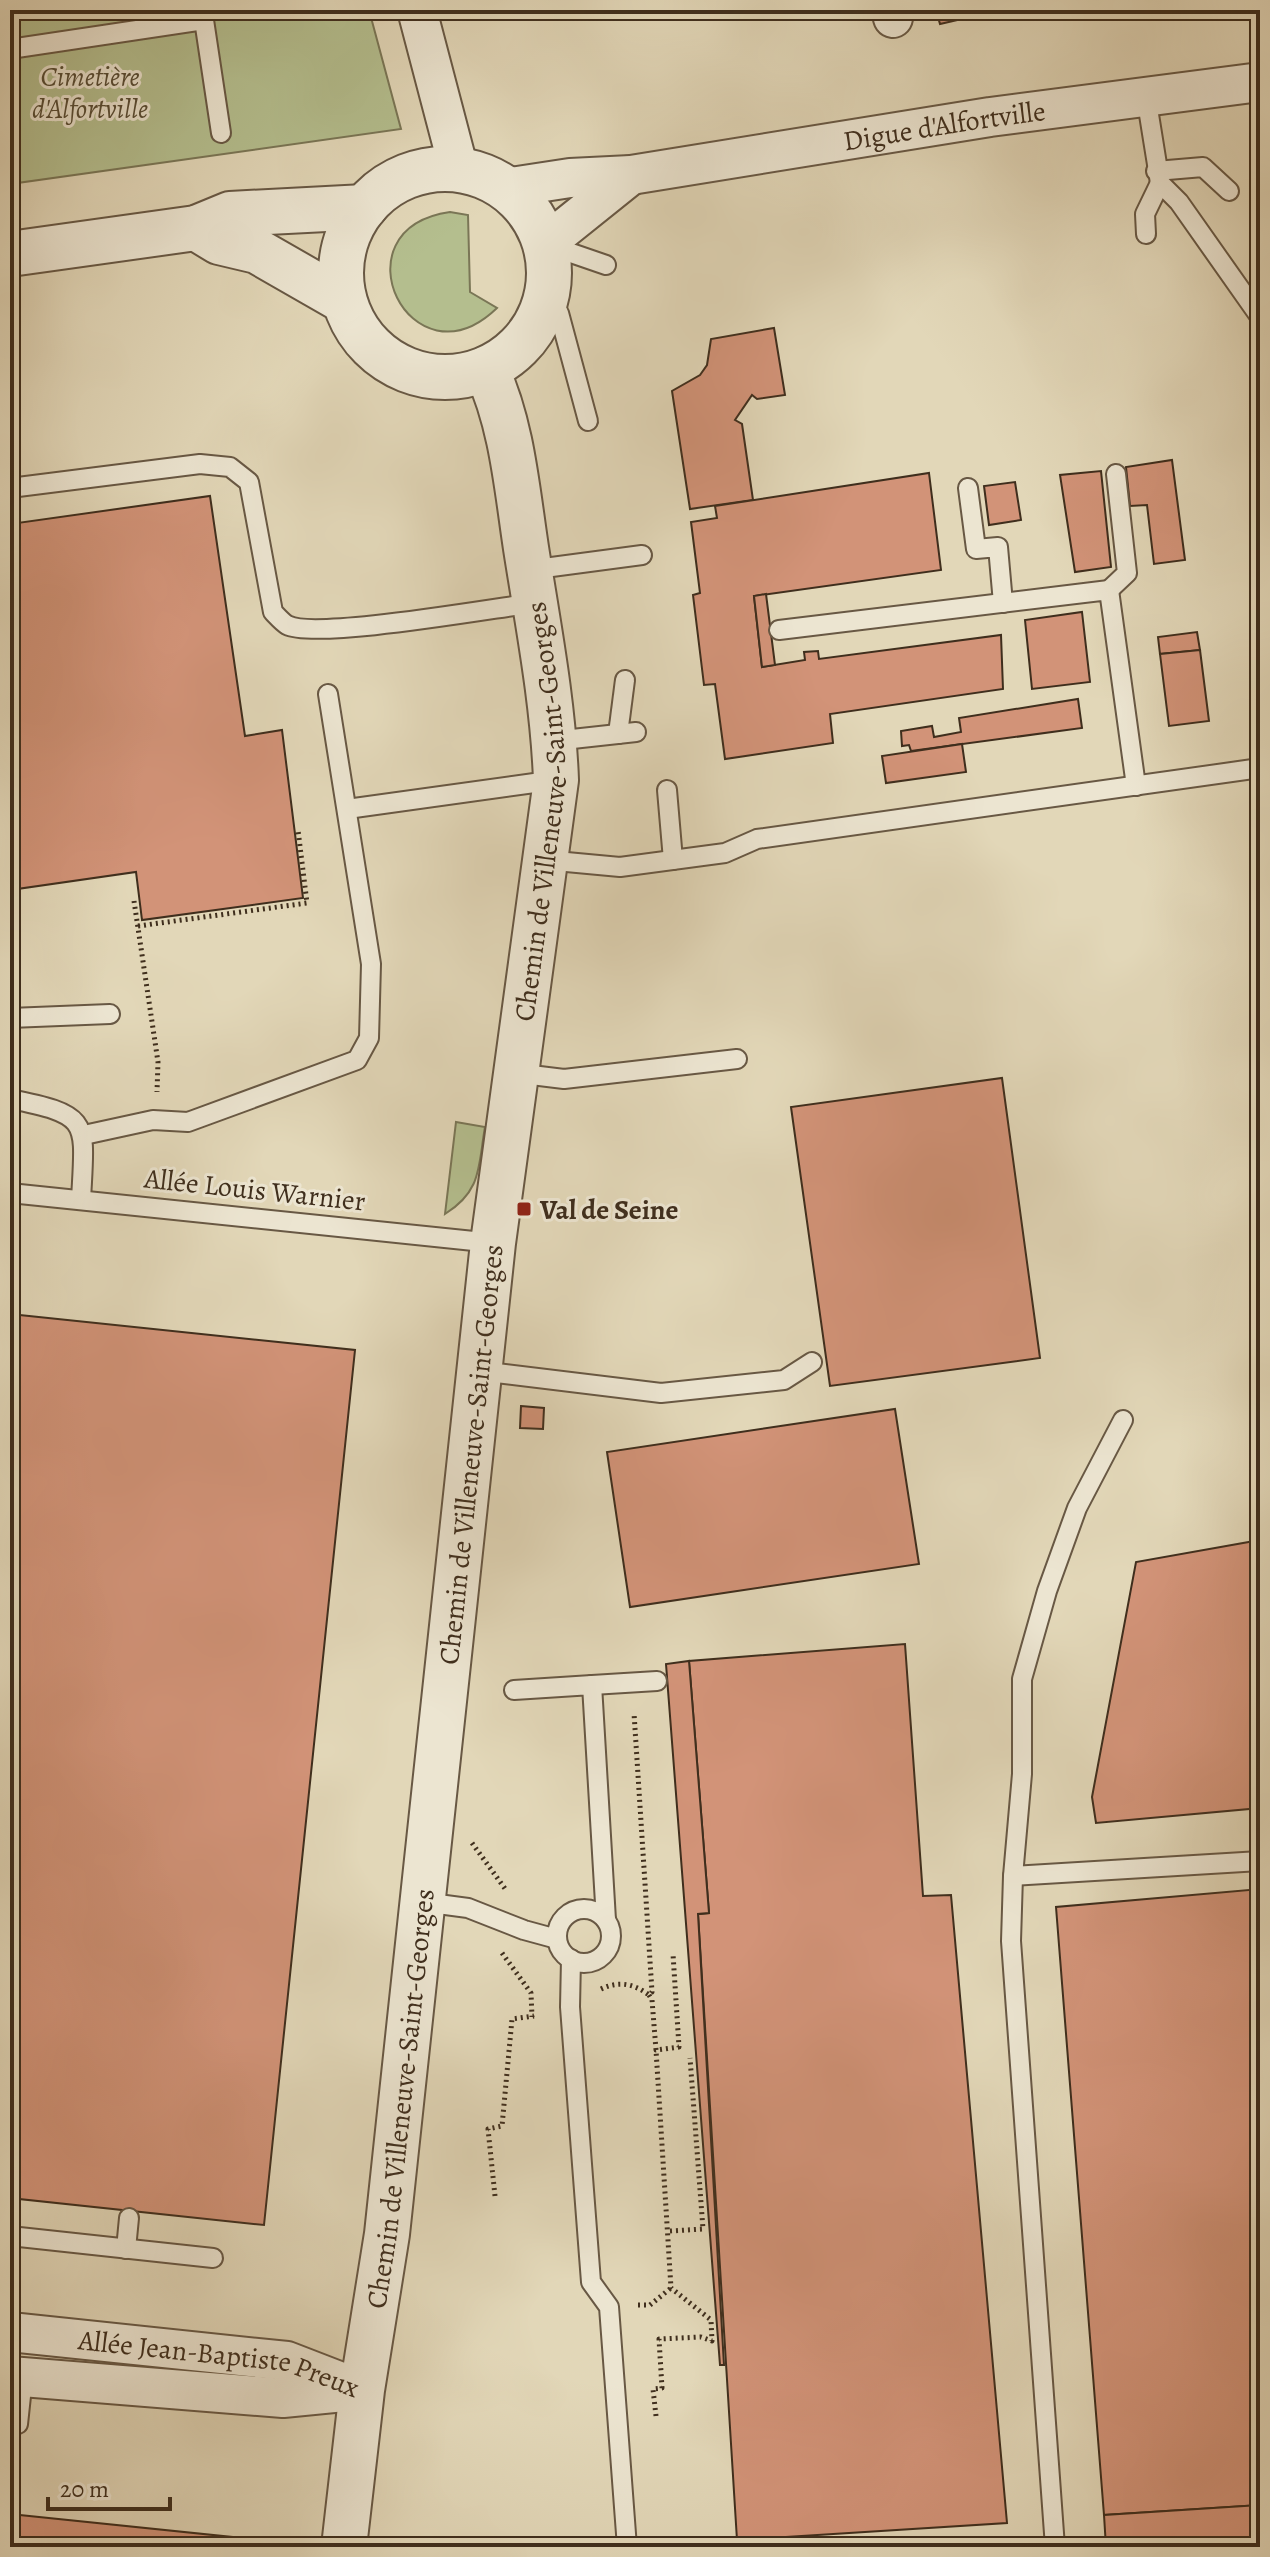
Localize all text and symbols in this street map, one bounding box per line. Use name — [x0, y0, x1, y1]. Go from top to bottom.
park label: Cimetière d'Alfortville — [32, 58, 148, 128]
street label: Digue d'Alfortville — [841, 92, 1048, 160]
street label: Chemin de Villeneuve-Saint-Georges — [505, 599, 576, 1024]
street label: Allée Louis Warnier — [141, 1159, 368, 1221]
place label: Val de Seine — [539, 1191, 679, 1229]
marker: Val de Seine — [515, 1200, 533, 1218]
street label: Chemin de Villeneuve-Saint-Georges — [430, 1243, 513, 1667]
street label: Chemin de Villeneuve-Saint-Georges — [357, 1887, 444, 2311]
street label: Allée Jean-Baptiste Preux — [76, 2321, 365, 2407]
scale bar — [48, 2461, 170, 2511]
text: 20 m — [60, 2473, 109, 2505]

